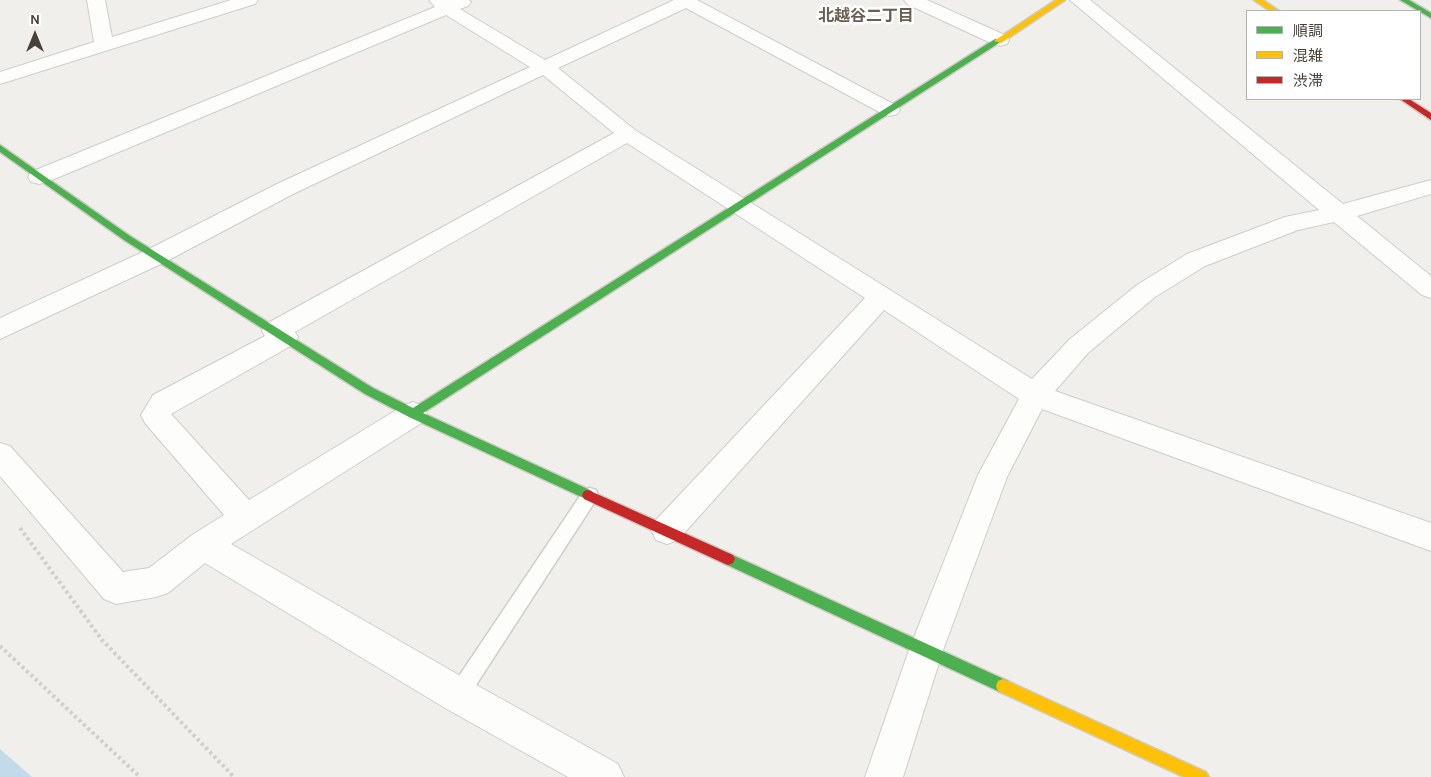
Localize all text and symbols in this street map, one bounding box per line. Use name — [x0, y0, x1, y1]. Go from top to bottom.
district label: 北越谷二丁目 — [818, 6, 914, 26]
north arrow — [10, 10, 60, 60]
legend — [1246, 10, 1421, 100]
text: N — [30, 11, 40, 28]
text: 順調 — [1293, 22, 1323, 40]
text: 混雑 — [1293, 47, 1323, 65]
text: 渋滞 — [1293, 72, 1323, 90]

